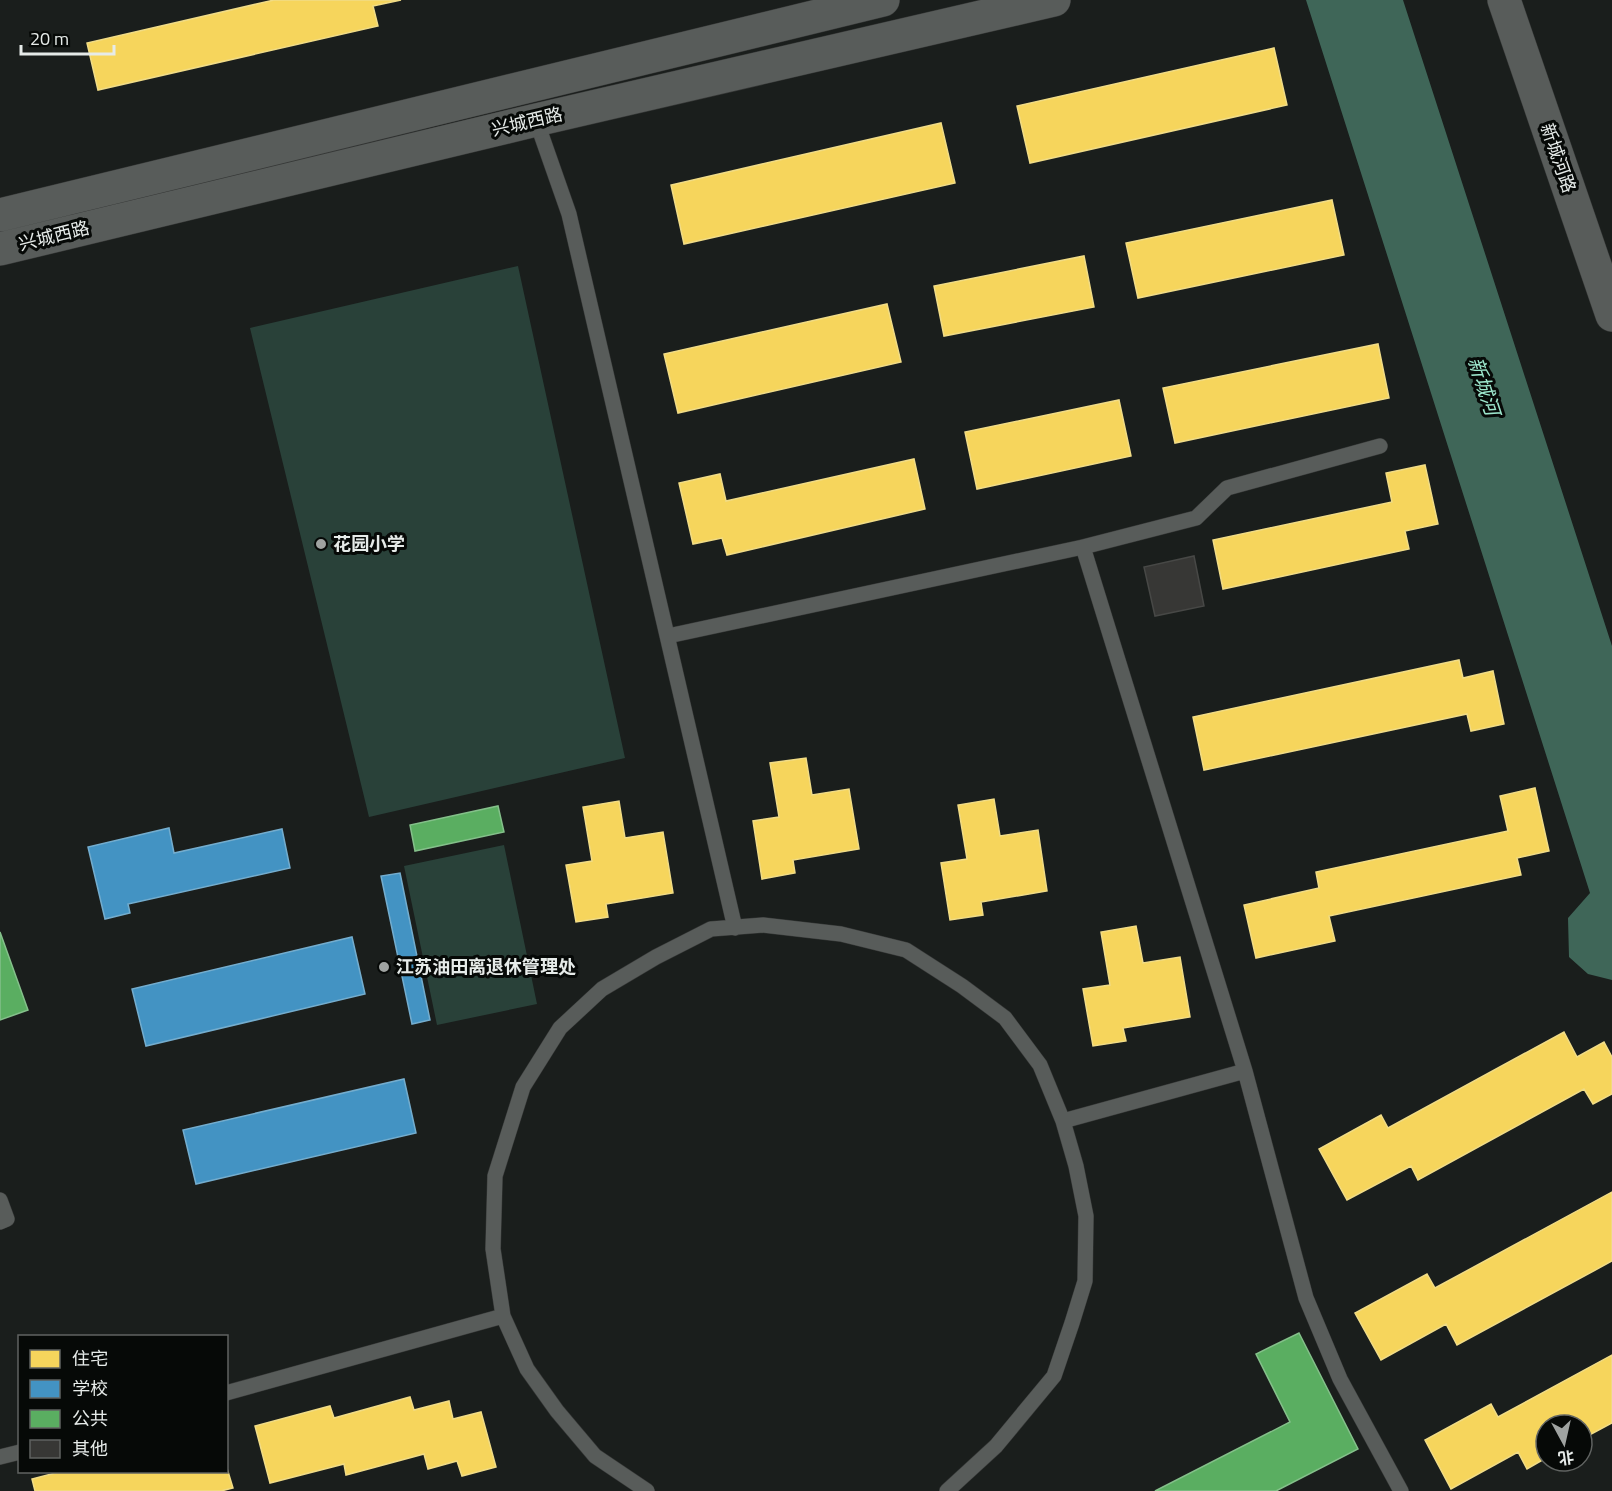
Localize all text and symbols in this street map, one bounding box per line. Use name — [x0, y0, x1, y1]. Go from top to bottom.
scale bar — [21, 18, 114, 56]
text: 20 m — [30, 25, 69, 52]
street label: 兴城西路 — [489, 100, 565, 143]
street label: 新城河路 — [1534, 119, 1583, 196]
street label: 兴城西路 — [16, 214, 92, 257]
water label: 新城河 — [1460, 353, 1510, 423]
place label: 花园小学 — [333, 530, 405, 557]
marker: 花园小学 — [314, 537, 328, 551]
place label: 江苏油田离退休管理处 — [396, 953, 576, 980]
marker: 江苏油田离退休管理处 — [377, 960, 391, 974]
legend — [18, 1335, 228, 1473]
text: 住宅 — [72, 1345, 108, 1372]
text: 学校 — [72, 1375, 108, 1402]
text: 公共 — [72, 1405, 108, 1432]
north arrow — [1534, 1413, 1594, 1473]
text: 其他 — [72, 1435, 108, 1462]
text: 北 — [1556, 1445, 1576, 1471]

